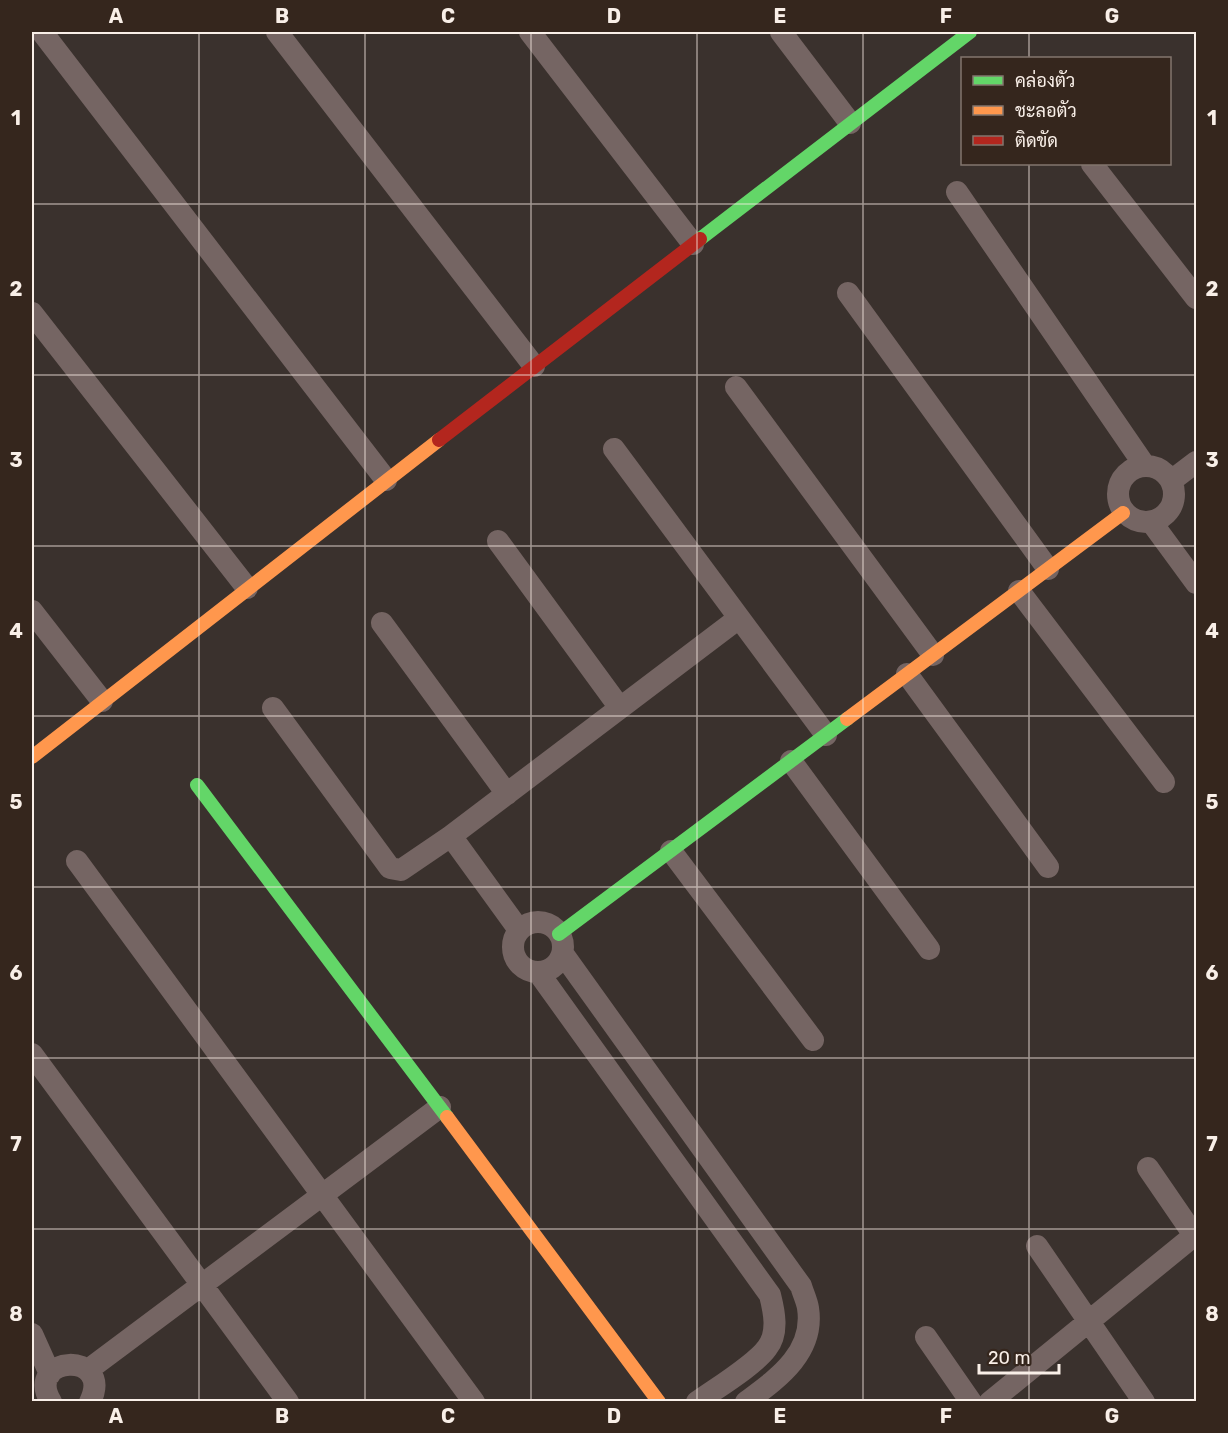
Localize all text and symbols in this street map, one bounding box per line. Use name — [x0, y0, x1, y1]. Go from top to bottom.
text: A — [109, 4, 124, 28]
text: B — [275, 4, 289, 28]
text: C — [441, 4, 455, 28]
text: D — [607, 4, 621, 28]
text: E — [774, 4, 786, 28]
text: F — [940, 4, 952, 28]
text: G — [1105, 4, 1119, 28]
legend — [961, 57, 1171, 165]
text: คล่องตัว — [1015, 69, 1075, 92]
text: ชะลอตัว — [1015, 100, 1077, 122]
text: 1 — [11, 106, 21, 130]
text: 1 — [1207, 106, 1217, 130]
text: ติดขัด — [1015, 130, 1058, 152]
text: 2 — [10, 277, 23, 301]
text: 2 — [1206, 277, 1219, 301]
text: 3 — [9, 448, 23, 472]
text: 3 — [1205, 448, 1219, 472]
text: 4 — [9, 619, 23, 643]
text: 4 — [1205, 619, 1219, 643]
text: 5 — [10, 790, 23, 814]
text: 5 — [1206, 790, 1219, 814]
text: 6 — [9, 961, 23, 985]
text: 6 — [1205, 961, 1219, 985]
text: 7 — [10, 1132, 22, 1156]
text: 7 — [1206, 1132, 1218, 1156]
text: 8 — [9, 1302, 23, 1326]
text: 8 — [1205, 1302, 1219, 1326]
scale bar — [979, 1337, 1058, 1375]
text: 20 m — [988, 1347, 1030, 1369]
text: A — [109, 1404, 124, 1428]
text: B — [275, 1404, 289, 1428]
text: C — [441, 1404, 455, 1428]
text: D — [607, 1404, 621, 1428]
text: E — [774, 1404, 786, 1428]
text: F — [940, 1404, 952, 1428]
text: G — [1105, 1404, 1119, 1428]

